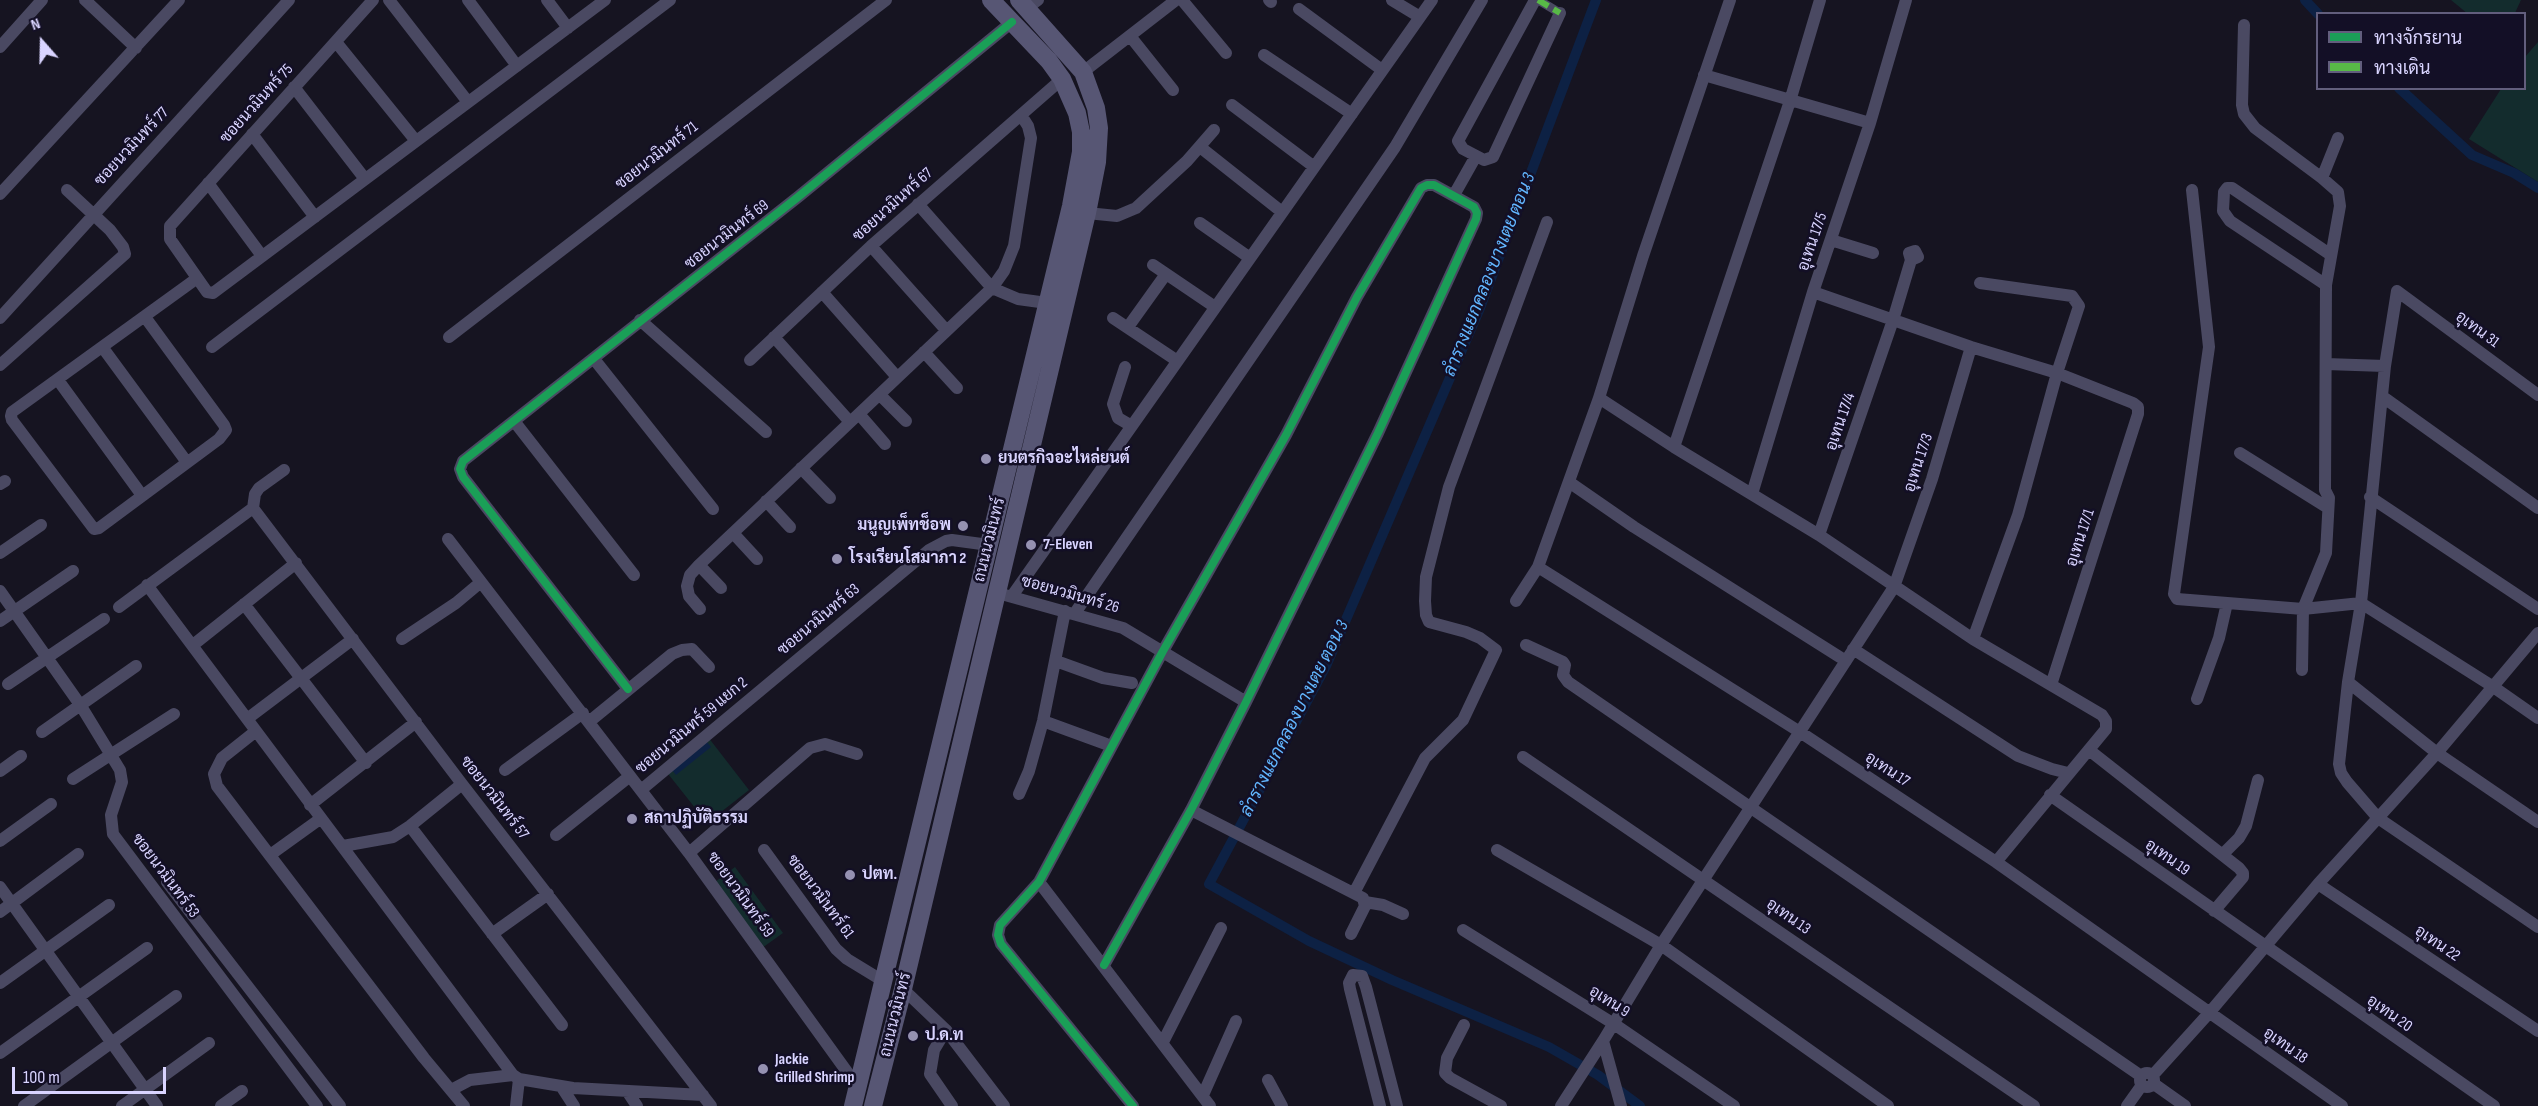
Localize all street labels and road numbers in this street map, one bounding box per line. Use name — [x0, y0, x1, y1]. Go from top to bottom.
street label: ซอยนวมินทร์ 75 — [216, 60, 298, 148]
street label: ซอยนวมินทร์ 77 — [91, 104, 173, 190]
street label: ซอยนวมินทร์ 71 — [612, 118, 702, 194]
street label: ซอยนวมินทร์ 67 — [849, 164, 937, 246]
street label: ซอยนวมินทร์ 69 — [681, 196, 773, 274]
street label: อุเทน 17/5 — [1794, 210, 1832, 274]
street label: อุเทน 31 — [2451, 308, 2503, 352]
street label: อุเทน 17/4 — [1822, 390, 1860, 454]
street label: อุเทน 17/3 — [1900, 431, 1938, 495]
street label: ถนนนวมินทร์ — [970, 496, 1010, 584]
street label: อุเทน 17/1 — [2063, 507, 2099, 569]
street label: ซอยนวมินทร์ 26 — [1019, 572, 1121, 618]
street label: ซอยนวมินทร์ 63 — [774, 580, 864, 660]
street label: ซอยนวมินทร์ 59 แยก 2 — [632, 674, 752, 778]
street label: อุเทน 17 — [1861, 748, 1913, 792]
street label: ซอยนวมินทร์ 57 — [456, 753, 532, 843]
street label: ซอยนวมินทร์ 53 — [127, 830, 203, 922]
street label: อุเทน 19 — [2141, 836, 2193, 880]
street label: ซอยนวมินทร์ 59 — [703, 848, 777, 942]
street label: ซอยนวมินทร์ 61 — [782, 851, 858, 943]
street label: อุเทน 13 — [1762, 895, 1814, 939]
street label: อุเทน 22 — [2411, 922, 2463, 966]
street label: ถนนนวมินทร์ — [876, 971, 916, 1059]
street label: อุเทน 9 — [1585, 982, 1633, 1022]
street label: อุเทน 20 — [2362, 991, 2416, 1037]
street label: อุเทน 18 — [2259, 1024, 2311, 1068]

